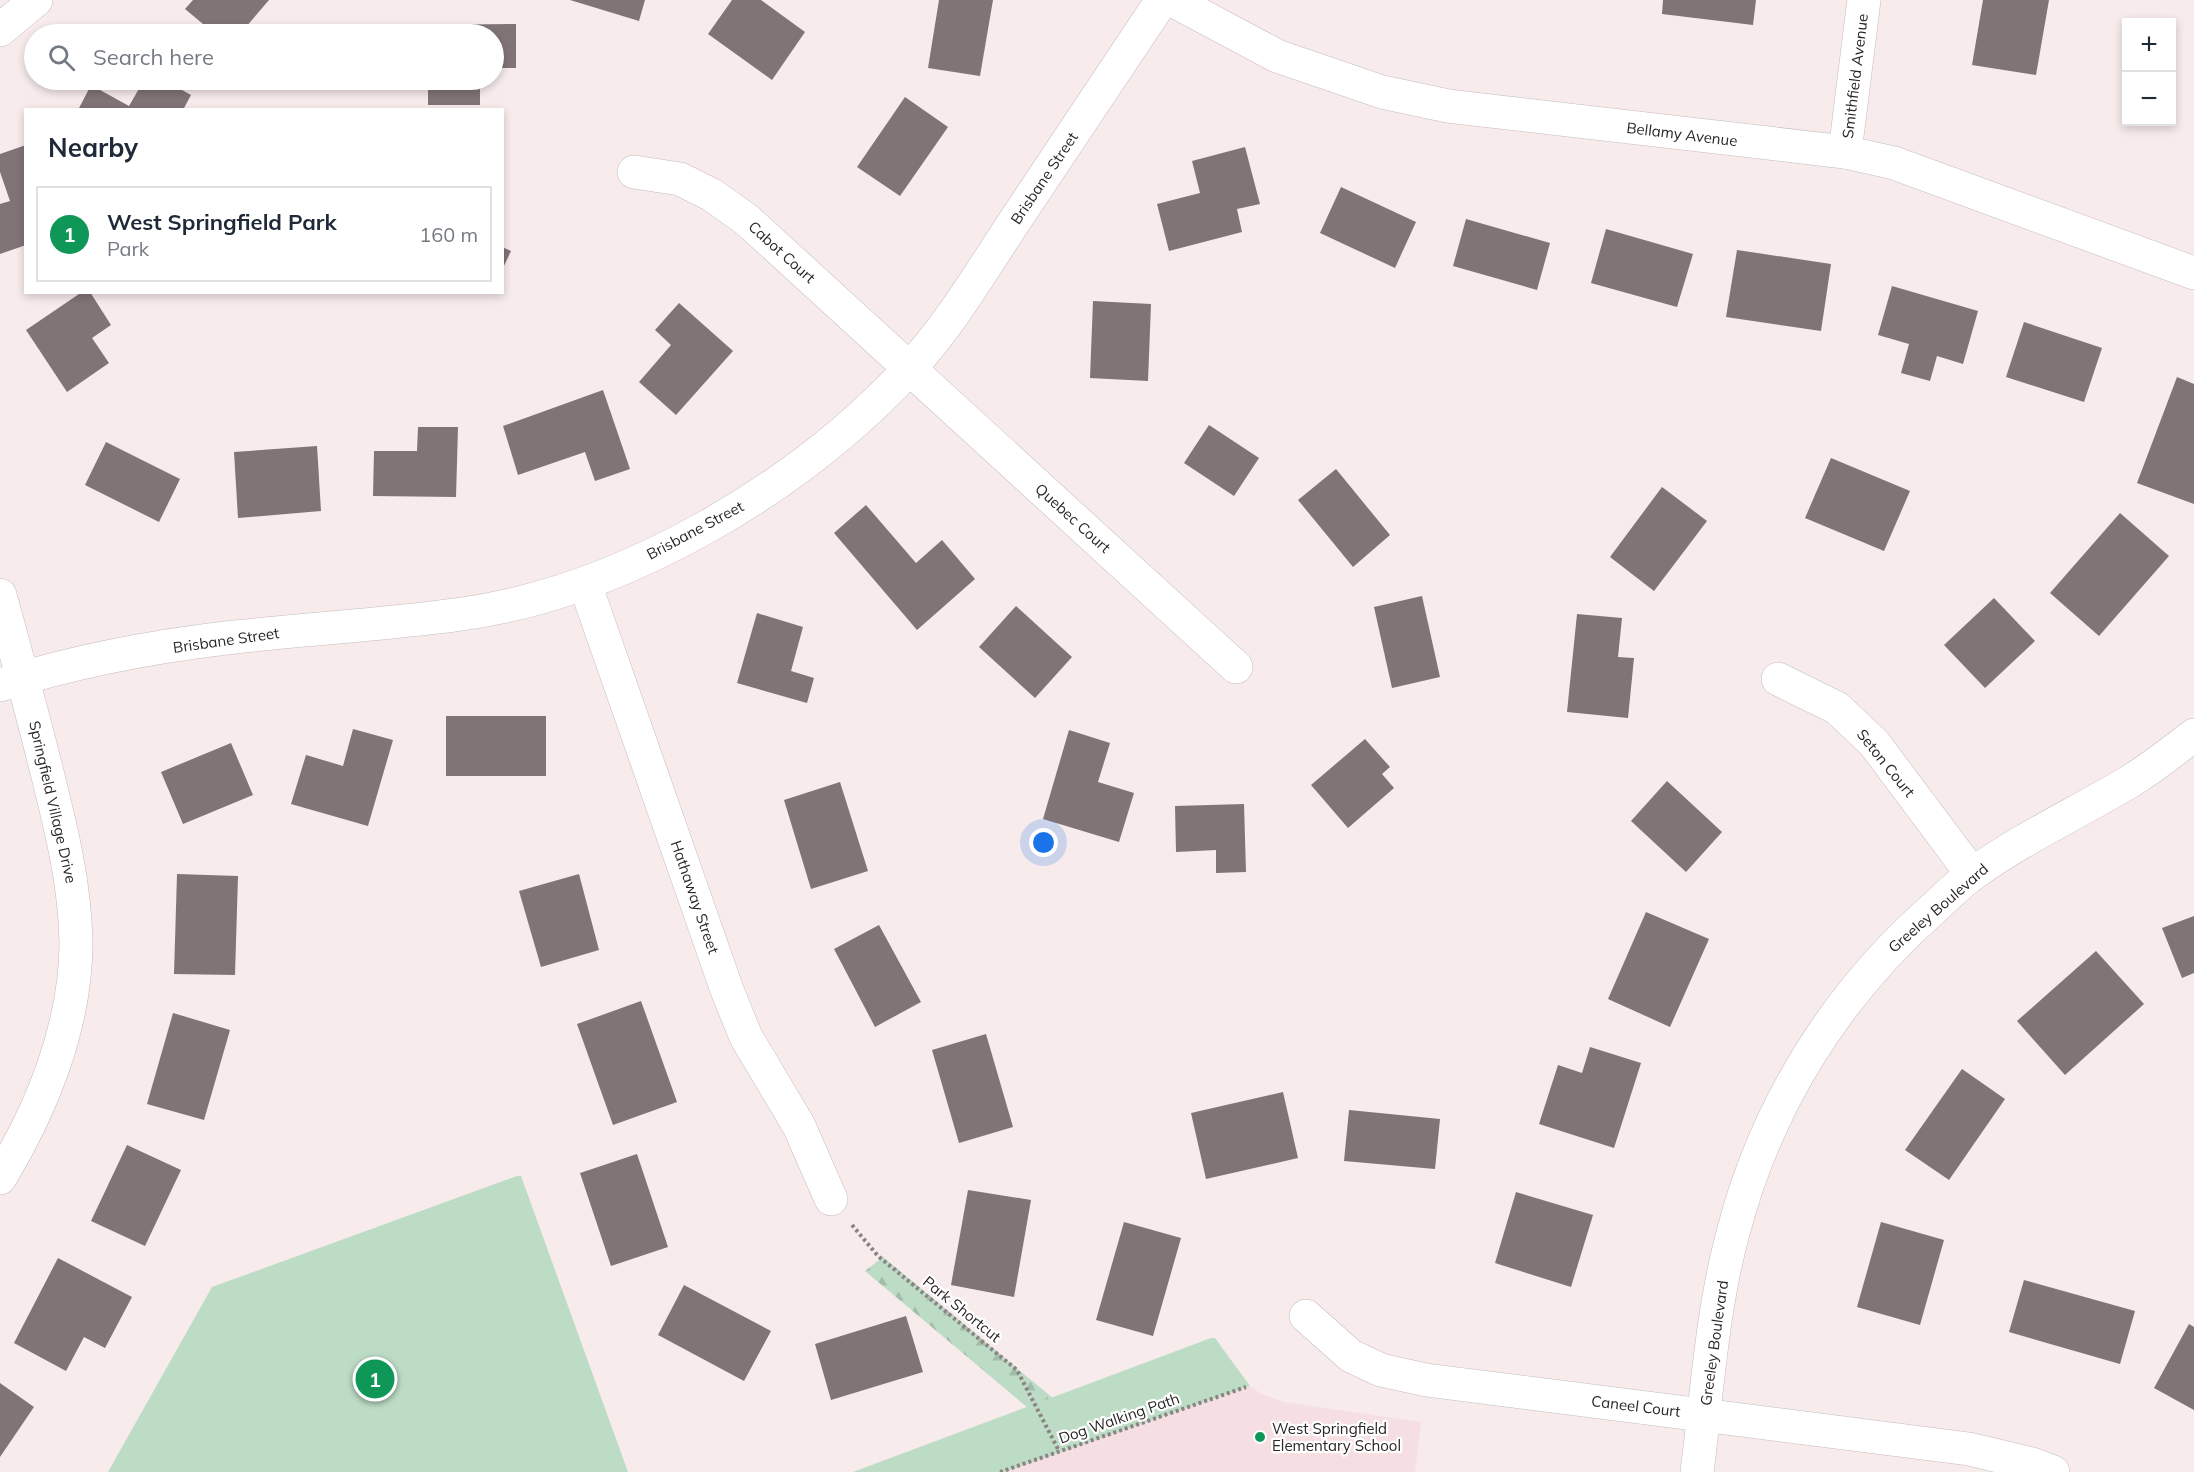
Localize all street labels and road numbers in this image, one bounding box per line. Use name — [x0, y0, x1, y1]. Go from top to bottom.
street label: Smithfield Avenue — [1838, 12, 1872, 140]
street label: Bellamy Avenue — [1625, 118, 1739, 150]
street label: Brisbane Street — [1006, 128, 1082, 228]
street label: Cabot Court — [745, 217, 819, 287]
street label: Quebec Court — [1031, 479, 1115, 557]
street label: Brisbane Street — [643, 496, 747, 564]
street label: Brisbane Street — [172, 623, 280, 657]
street label: Springfield Village Drive — [25, 719, 81, 885]
street label: Seton Court — [1853, 725, 1919, 801]
street label: Hathaway Street — [667, 838, 723, 956]
street label: Greeley Boulevard — [1884, 859, 1992, 957]
street label: Park Shortcut — [919, 1272, 1005, 1346]
street label: Greeley Boulevard — [1696, 1279, 1732, 1407]
street label: Dog Walking Path — [1056, 1388, 1182, 1448]
street label: Caneel Court — [1590, 1391, 1682, 1421]

